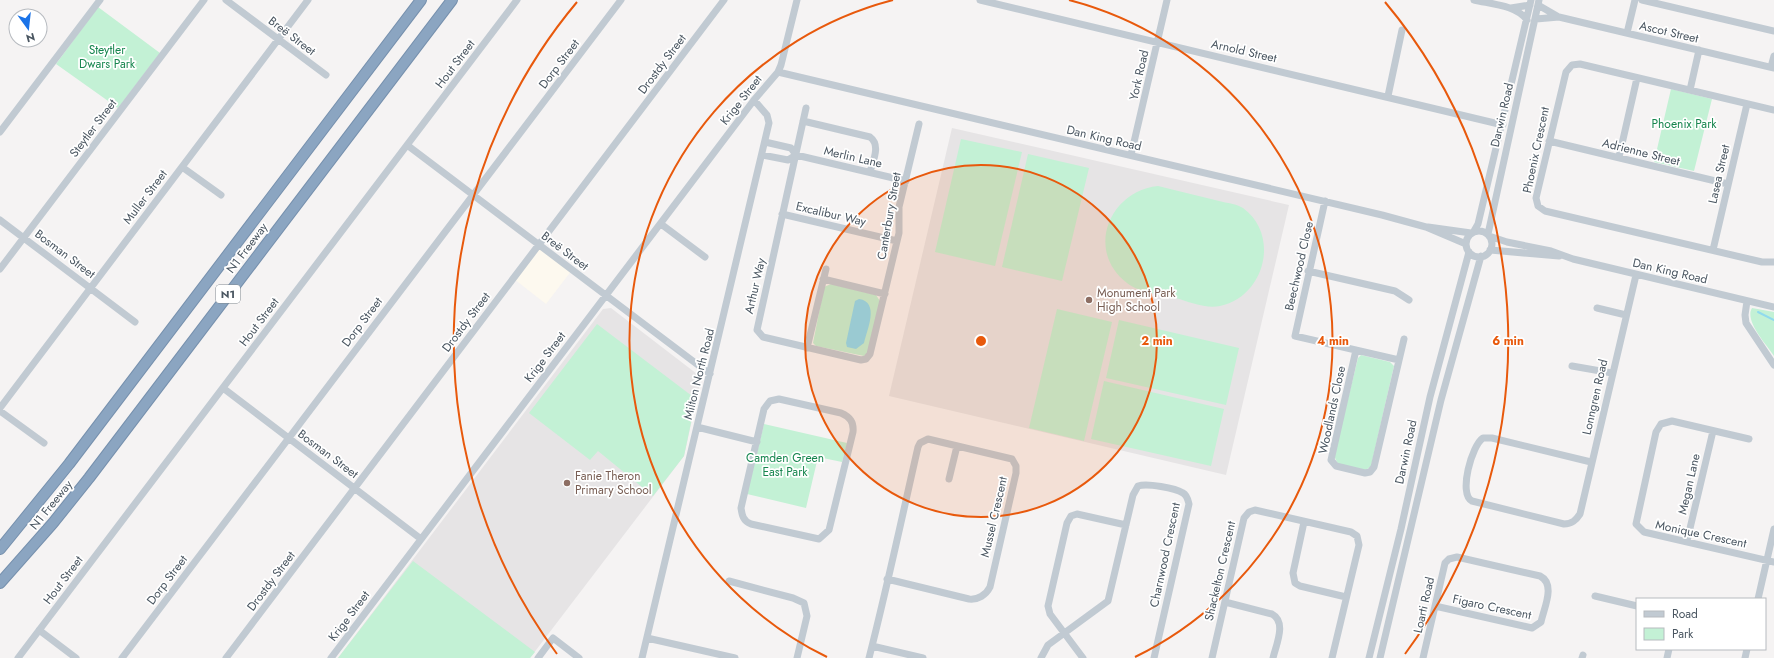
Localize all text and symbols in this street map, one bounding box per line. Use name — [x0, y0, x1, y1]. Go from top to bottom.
north arrow — [8, 8, 48, 48]
street label: Breë Street — [265, 12, 320, 60]
street label: Ascot Street — [1638, 16, 1700, 48]
text: N — [24, 29, 37, 47]
street label: Drostdy Street — [634, 30, 691, 98]
street label: Dorp Street — [534, 35, 584, 93]
street label: Arnold Street — [1209, 35, 1279, 67]
street label: Hout Street — [431, 36, 479, 92]
park label: Steytler Dwars Park — [79, 41, 136, 73]
street label: York Road — [1124, 48, 1154, 102]
street label: Krige Street — [716, 71, 766, 129]
street label: Darwin Road — [1486, 81, 1518, 149]
street label: Steytler Street — [65, 95, 121, 161]
street label: Phoenix Crescent — [1518, 105, 1554, 195]
park label: Phoenix Park — [1651, 115, 1717, 133]
street label: Dan King Road — [1065, 121, 1143, 155]
street label: Adrienne Street — [1600, 134, 1682, 170]
street label: Merlin Lane — [822, 142, 884, 172]
street label: Lasea Street — [1703, 143, 1735, 205]
street label: Muller Street — [119, 166, 172, 228]
street label: Canterbury Street — [872, 171, 906, 261]
street label: Excalibur Way — [794, 197, 868, 231]
street label: N1 Freeway — [222, 218, 272, 277]
street label: Beechwood Close — [1280, 220, 1318, 312]
street label: Bosman Street — [31, 225, 99, 283]
street label: Breë Street — [538, 227, 593, 275]
street label: Dan King Road — [1631, 254, 1709, 288]
street label: Arthur Way — [740, 256, 770, 316]
place label: Monument Park High School — [1097, 284, 1176, 316]
road number: N1 — [216, 285, 240, 303]
street label: Drostdy Street — [438, 288, 495, 356]
street label: Dorp Street — [337, 293, 387, 351]
street label: Hout Street — [235, 294, 283, 350]
marker: Monument Park High School — [1084, 295, 1094, 305]
street label: Milton North Road — [679, 326, 719, 422]
street label: Krige Street — [520, 328, 570, 386]
text: 2 min — [1141, 332, 1173, 350]
text: 4 min — [1317, 332, 1349, 350]
text: 6 min — [1492, 332, 1524, 350]
centre of rings — [974, 334, 988, 348]
street label: Lonngren Road — [1578, 357, 1612, 437]
street label: Woodlands Close — [1314, 364, 1350, 456]
street label: Darwin Road — [1390, 418, 1422, 486]
street label: Bosman Street — [294, 425, 362, 483]
park label: Camden Green East Park — [746, 449, 824, 481]
street label: Megan Lane — [1673, 452, 1705, 516]
place label: Fanie Theron Primary School — [575, 467, 652, 499]
street label: Mussel Crescent — [976, 475, 1012, 559]
street label: N1 Freeway — [25, 476, 77, 534]
marker: Fanie Theron Primary School — [562, 478, 572, 488]
street label: Charnwood Crescent — [1145, 501, 1185, 609]
street label: Monique Crescent — [1654, 516, 1748, 552]
street label: Shackelton Crescent — [1200, 519, 1240, 623]
street label: Drostdy Street — [243, 547, 300, 615]
street label: Dorp Street — [142, 551, 192, 609]
street label: Hout Street — [39, 552, 87, 608]
street label: Loarti Road — [1409, 575, 1439, 635]
street label: Krige Street — [324, 587, 374, 645]
street label: Figaro Crescent — [1451, 590, 1533, 624]
legend — [1636, 598, 1766, 650]
text: Road — [1672, 605, 1698, 623]
text: Park — [1672, 625, 1694, 643]

